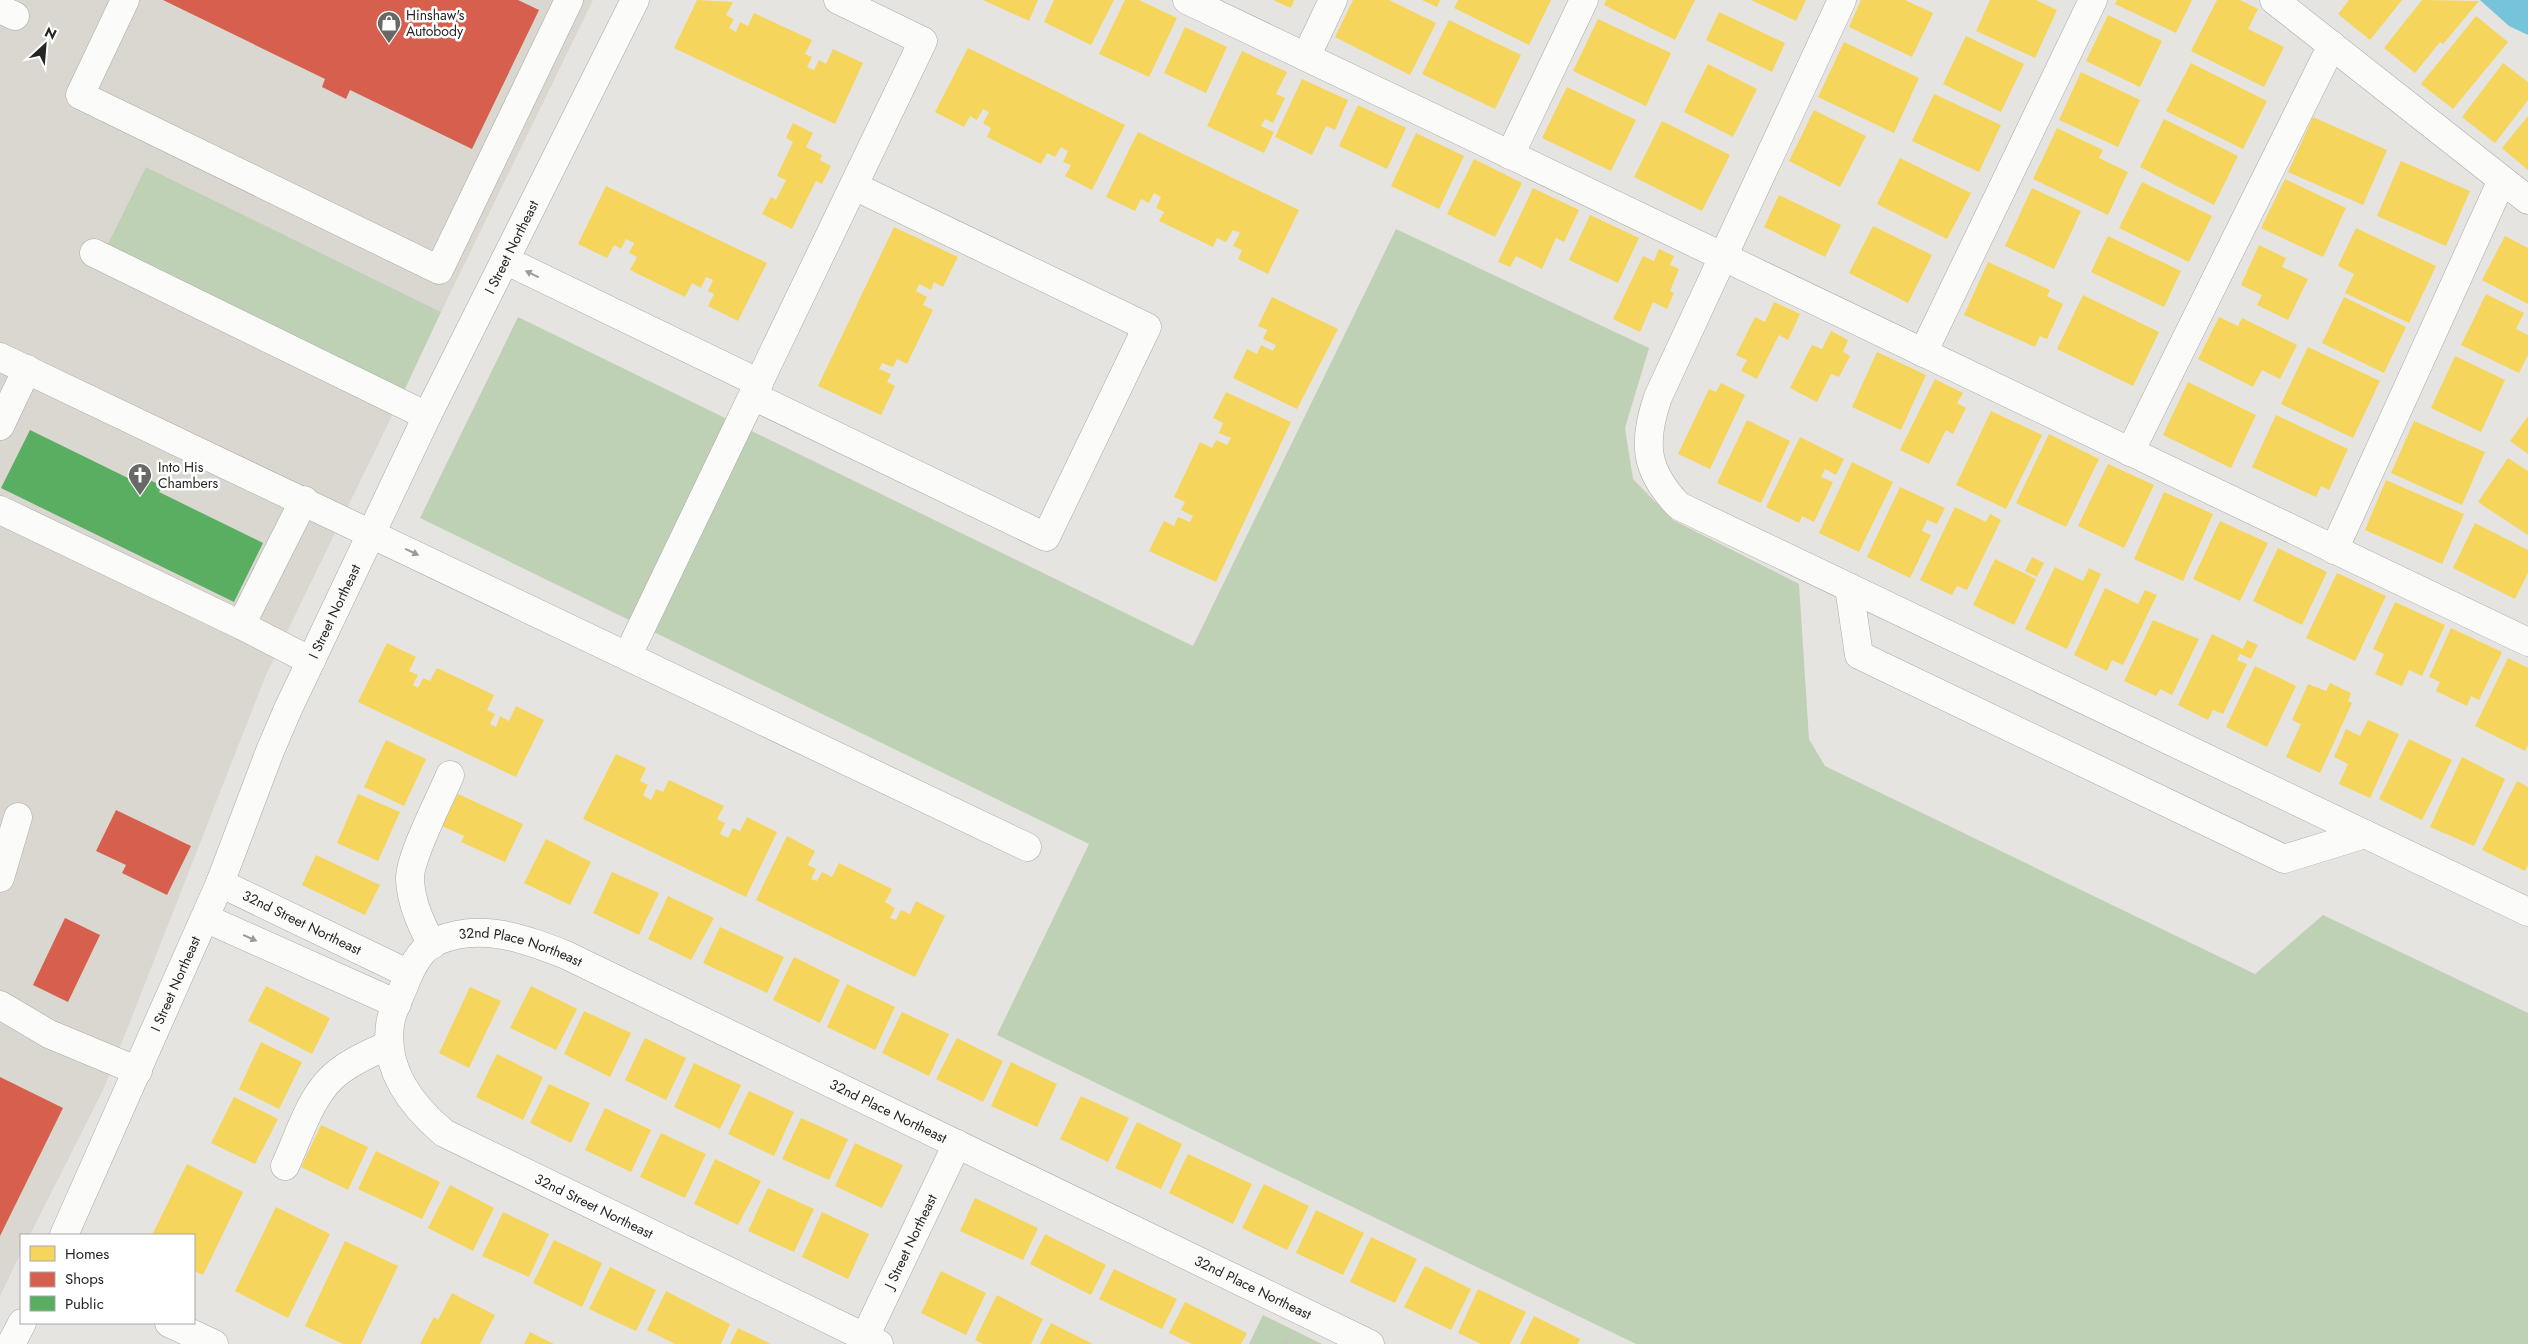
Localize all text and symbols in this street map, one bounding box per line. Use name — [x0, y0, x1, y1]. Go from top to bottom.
place label: Hinshaw's Autobody — [406, 5, 465, 41]
shop icon: Hinshaw's Autobody — [376, 10, 402, 44]
north arrow — [20, 20, 70, 70]
text: N — [41, 22, 60, 45]
street label: I Street Northeast — [480, 196, 544, 297]
one-way arrow — [525, 269, 539, 277]
place label: Into His Chambers — [158, 457, 219, 493]
church icon: Into His Chambers — [127, 462, 153, 496]
one-way arrow — [405, 549, 419, 557]
street label: I Street Northeast — [303, 560, 366, 662]
street label: 32nd Street Northeast — [239, 885, 365, 960]
street label: 32nd Place Northeast — [457, 923, 586, 972]
street label: I Street Northeast — [146, 932, 206, 1034]
one-way arrow — [243, 934, 257, 942]
street label: 32nd Place Northeast — [826, 1074, 951, 1148]
street label: 32nd Street Northeast — [531, 1169, 657, 1244]
street label: J Street Northeast — [879, 1190, 942, 1294]
legend — [20, 1234, 195, 1324]
text: Homes — [65, 1243, 109, 1265]
street label: 32nd Place Northeast — [1191, 1251, 1316, 1325]
text: Shops — [65, 1268, 104, 1290]
text: Public — [65, 1293, 104, 1315]

